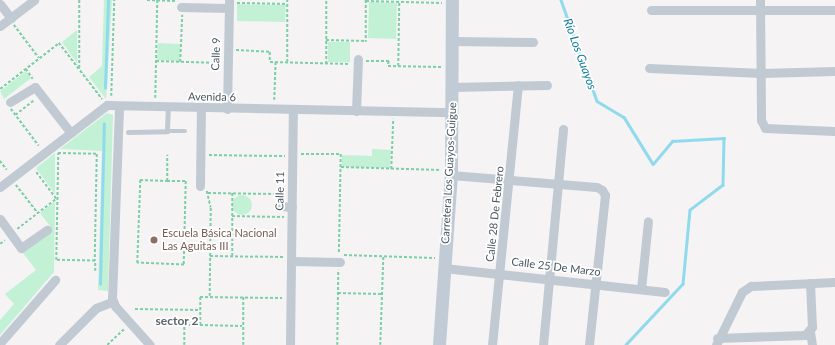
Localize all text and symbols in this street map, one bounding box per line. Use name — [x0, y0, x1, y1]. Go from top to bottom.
water label: Río Los Guayos — [560, 16, 600, 92]
street label: Calle 9 — [209, 37, 223, 71]
street label: Avenida 6 — [188, 90, 236, 104]
street label: Carretera Los Guayos-Guigue — [439, 102, 459, 244]
street label: Calle 28 De Febrero — [483, 165, 507, 263]
street label: Calle 11 — [273, 171, 287, 211]
place label: Escuela Básica Nacional Las Aguitas III — [162, 227, 277, 253]
marker: Escuela Básica Nacional Las Aguitas III — [149, 235, 159, 245]
street label: Calle 25 De Marzo — [511, 255, 601, 279]
district label: sector 2 — [155, 314, 199, 328]

